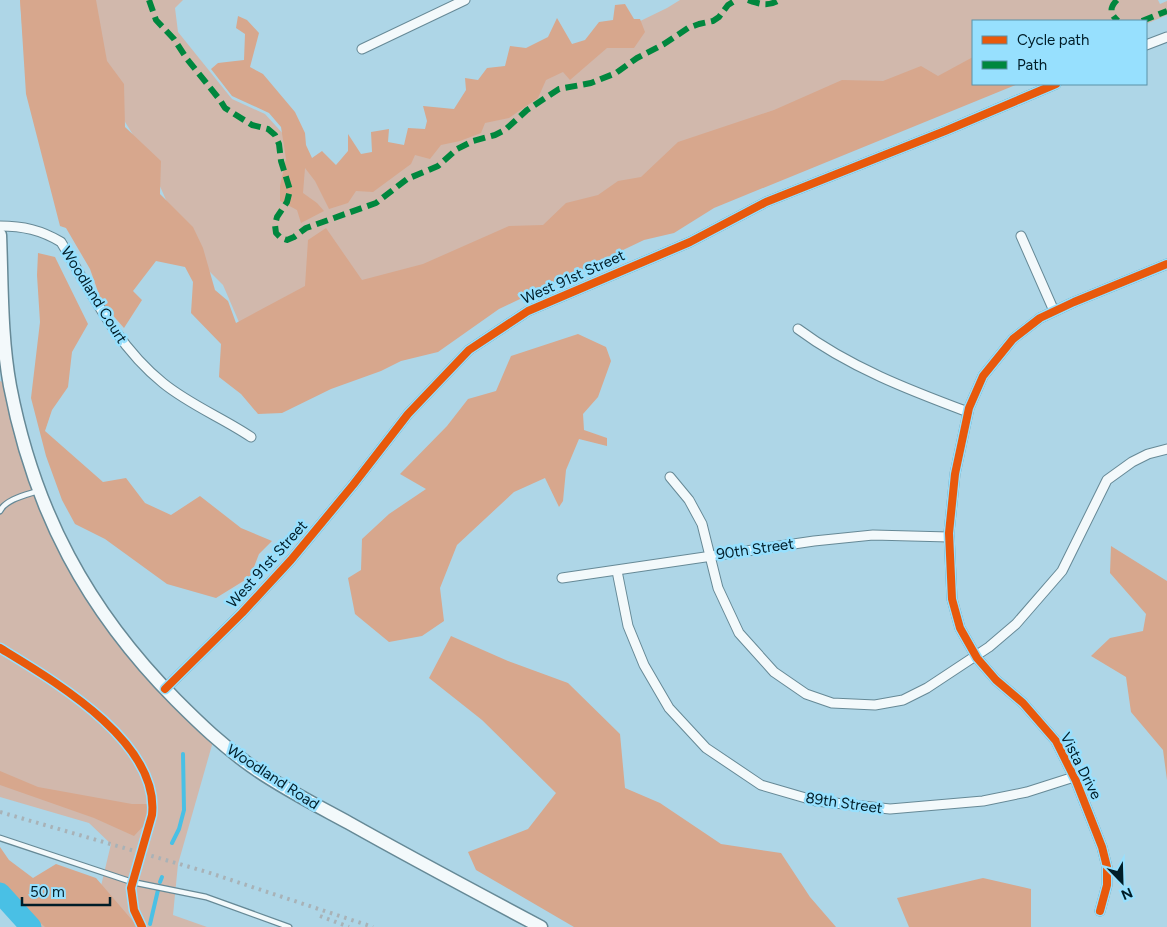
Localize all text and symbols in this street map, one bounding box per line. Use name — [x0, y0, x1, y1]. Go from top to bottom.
legend — [972, 20, 1147, 85]
text: Cycle path — [1017, 31, 1089, 49]
text: Path — [1017, 56, 1047, 74]
street label: Woodland Court — [57, 243, 131, 347]
street label: West 91st Street — [518, 246, 628, 308]
street label: West 91st Street — [223, 516, 311, 611]
street label: 90th Street — [715, 535, 795, 563]
street label: Vista Drive — [1057, 730, 1105, 802]
street label: Woodland Road — [224, 740, 322, 814]
street label: 89th Street — [804, 789, 884, 817]
north arrow — [1097, 857, 1147, 907]
scale bar — [22, 874, 110, 906]
text: 50 m — [30, 883, 65, 901]
text: N — [1119, 884, 1135, 903]

